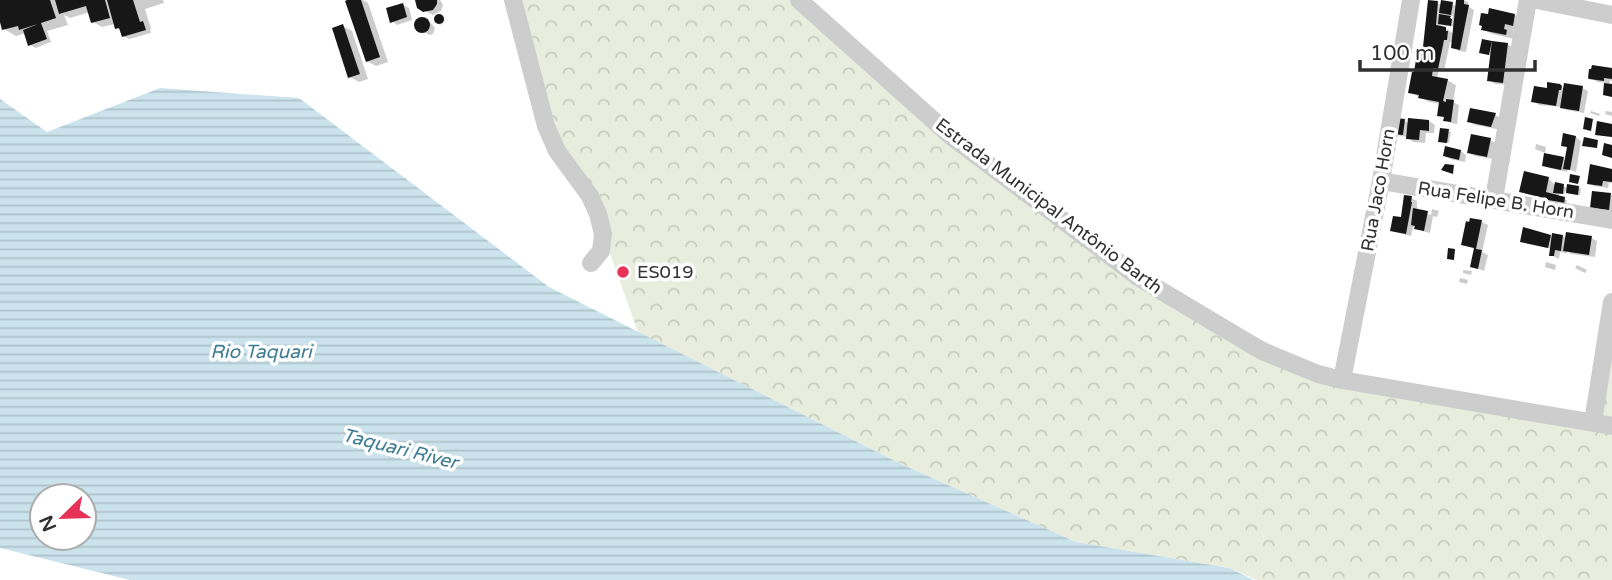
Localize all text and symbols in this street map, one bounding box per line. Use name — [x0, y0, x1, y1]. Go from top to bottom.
scale bar — [1360, 28, 1535, 72]
text: 100 m — [1370, 41, 1434, 66]
street label: Estrada Municipal Antônio Barth — [931, 113, 1167, 299]
street label: Rua Jaco Horn — [1356, 127, 1400, 253]
street label: Rua Felipe B. Horn — [1416, 177, 1576, 223]
place label: ES019 — [637, 261, 693, 283]
marker: ES019 — [615, 264, 631, 280]
water label: Rio Taquari — [210, 341, 314, 363]
water label: Taquari River — [340, 424, 463, 475]
north arrow — [28, 482, 98, 552]
text: N — [35, 512, 61, 535]

